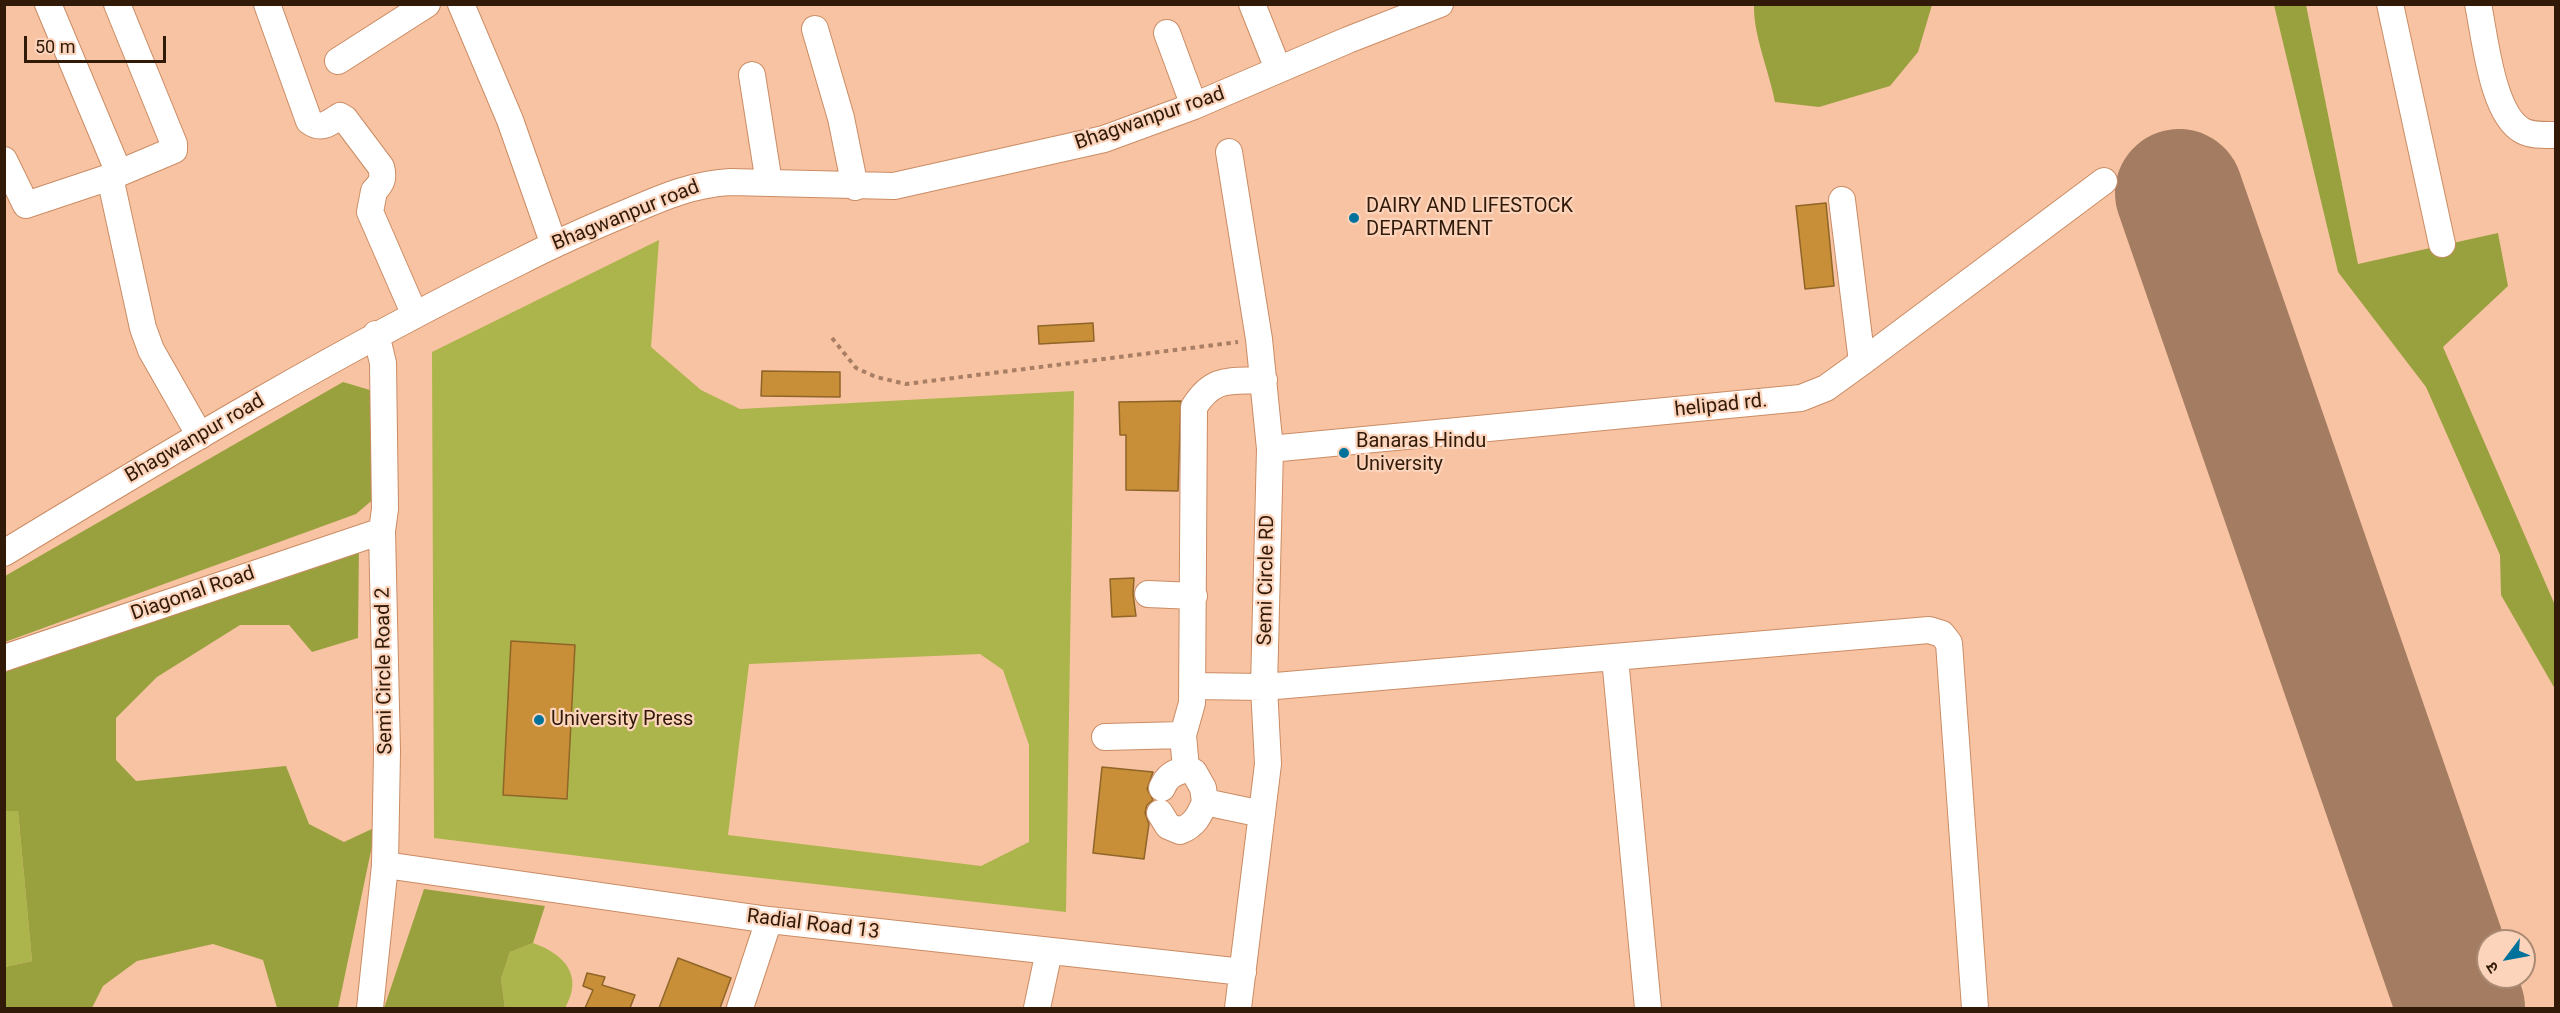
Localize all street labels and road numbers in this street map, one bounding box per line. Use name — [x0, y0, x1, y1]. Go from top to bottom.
street label: Bhagwanpur road — [1072, 82, 1228, 156]
street label: Bhagwanpur road — [549, 176, 703, 256]
street label: Bhagwanpur road — [121, 389, 269, 489]
street label: helipad rd. — [1674, 389, 1768, 423]
street label: Semi Circle RD — [1254, 514, 1280, 646]
street label: Diagonal Road — [128, 562, 258, 626]
street label: Semi Circle Road 2 — [372, 587, 398, 755]
street label: Radial Road 13 — [745, 905, 881, 945]

